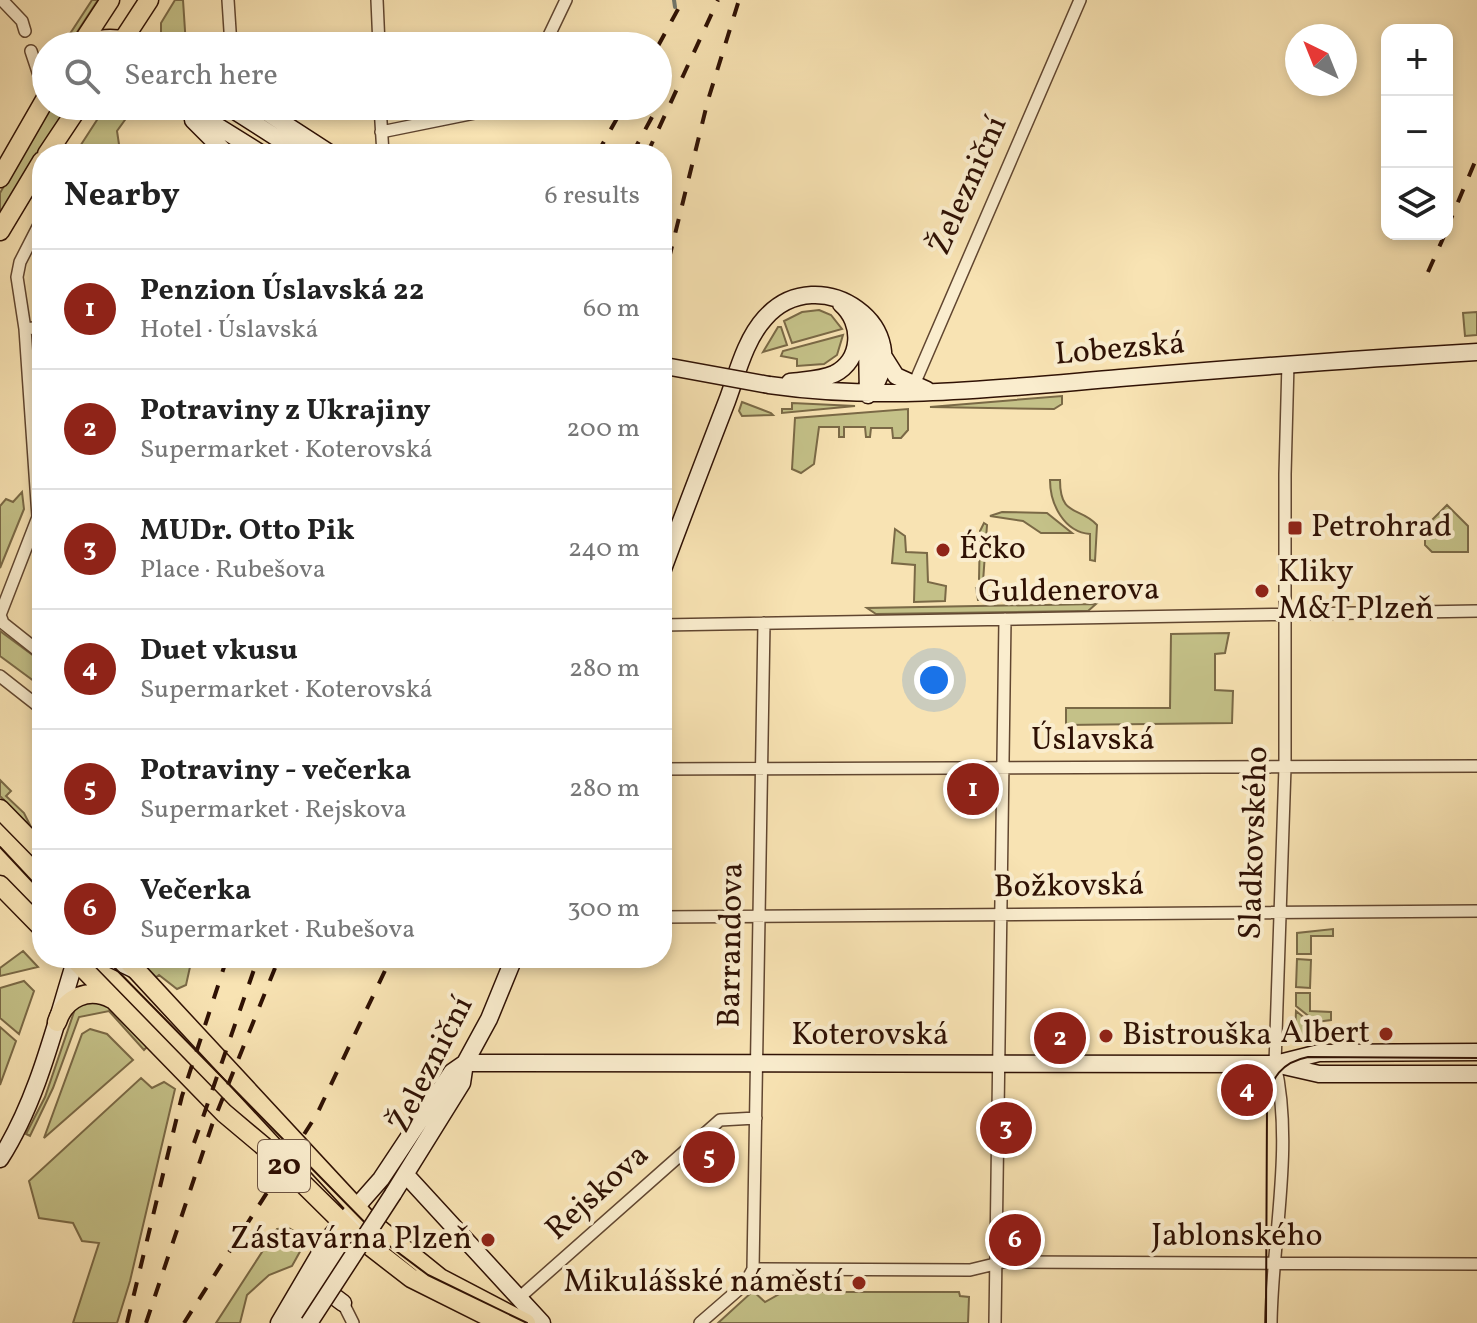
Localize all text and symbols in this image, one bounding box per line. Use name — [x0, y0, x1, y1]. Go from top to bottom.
north arrow — [1285, 24, 1357, 96]
map controls — [1381, 24, 1453, 240]
button: + — [1381, 24, 1453, 96]
search box — [32, 32, 672, 120]
icon: search — [60, 54, 104, 98]
text: Search here — [124, 55, 278, 97]
button: − — [1381, 96, 1453, 168]
street label: Železniční — [919, 109, 1019, 263]
button: layers — [1381, 168, 1453, 240]
text: Nearby — [64, 173, 180, 220]
text: 6 results — [545, 178, 640, 214]
text: Penzion Úslavská 22 — [140, 270, 424, 312]
text: 1 — [85, 291, 95, 327]
text: 60 m — [583, 291, 640, 327]
text: Hotel · Úslavská — [140, 312, 318, 348]
street label: Lobezská — [1053, 322, 1187, 378]
text: Potraviny z Ukrajiny — [140, 390, 431, 432]
text: 2 — [83, 411, 97, 447]
text: 200 m — [566, 411, 640, 447]
text: Supermarket · Koterovská — [140, 432, 433, 468]
place label: Petrohrad — [1311, 506, 1452, 550]
text: MUDr. Otto Pik — [140, 510, 355, 552]
marker: Petrohrad — [1286, 519, 1304, 537]
place label: Éčko — [959, 528, 1026, 572]
text: 3 — [83, 531, 97, 567]
text: 240 m — [568, 531, 640, 567]
marker: Éčko — [934, 541, 952, 559]
place label: Kliky M&T Plzeň — [1278, 551, 1434, 632]
text: Place · Rubešova — [140, 552, 326, 588]
street label: Guldenerova — [978, 568, 1160, 616]
marker: Kliky M&T Plzeň — [1253, 582, 1271, 600]
text: Duet vkusu — [140, 630, 298, 672]
text: 4 — [82, 651, 98, 687]
text: 280 m — [569, 651, 640, 687]
your location — [914, 660, 954, 700]
text: Supermarket · Koterovská — [140, 672, 433, 708]
street label: Úslavská — [1031, 719, 1155, 763]
street label: Sladkovského — [1230, 745, 1280, 941]
text: Potraviny - večerka — [140, 750, 411, 792]
pin: 1 — [947, 759, 999, 819]
text: 5 — [84, 771, 96, 807]
text: 280 m — [569, 771, 640, 807]
text: Supermarket · Rejskova — [140, 792, 407, 828]
street label: Barrandova — [709, 862, 755, 1028]
street label: Božkovská — [993, 864, 1145, 910]
text: Večerka — [140, 870, 251, 912]
text: 6 — [83, 891, 97, 927]
text: 300 m — [567, 891, 640, 927]
text: Supermarket · Rubešova — [140, 912, 415, 948]
street label: Železniční — [379, 989, 485, 1141]
pin: 2 — [1034, 1008, 1086, 1068]
place label: Albert — [1281, 1012, 1370, 1056]
street label: Koterovská — [791, 1014, 949, 1058]
place label: Bistrouška — [1122, 1014, 1272, 1058]
marker: Albert — [1377, 1025, 1395, 1043]
marker: Bistrouška — [1097, 1027, 1115, 1045]
pin: 4 — [1221, 1060, 1273, 1120]
pin: 3 — [980, 1098, 1032, 1158]
pin: 5 — [683, 1127, 735, 1187]
street label: Rejskova — [537, 1135, 659, 1251]
road number: 20 — [258, 1140, 310, 1192]
pin: 6 — [989, 1210, 1041, 1270]
street label: Jablonského — [1151, 1215, 1323, 1259]
place label: Zástavárna Plzeň — [230, 1218, 472, 1262]
marker: Zástavárna Plzeň — [479, 1231, 497, 1249]
place label: Mikulášské náměstí — [564, 1261, 843, 1305]
marker: Mikulášské náměstí — [850, 1274, 868, 1292]

